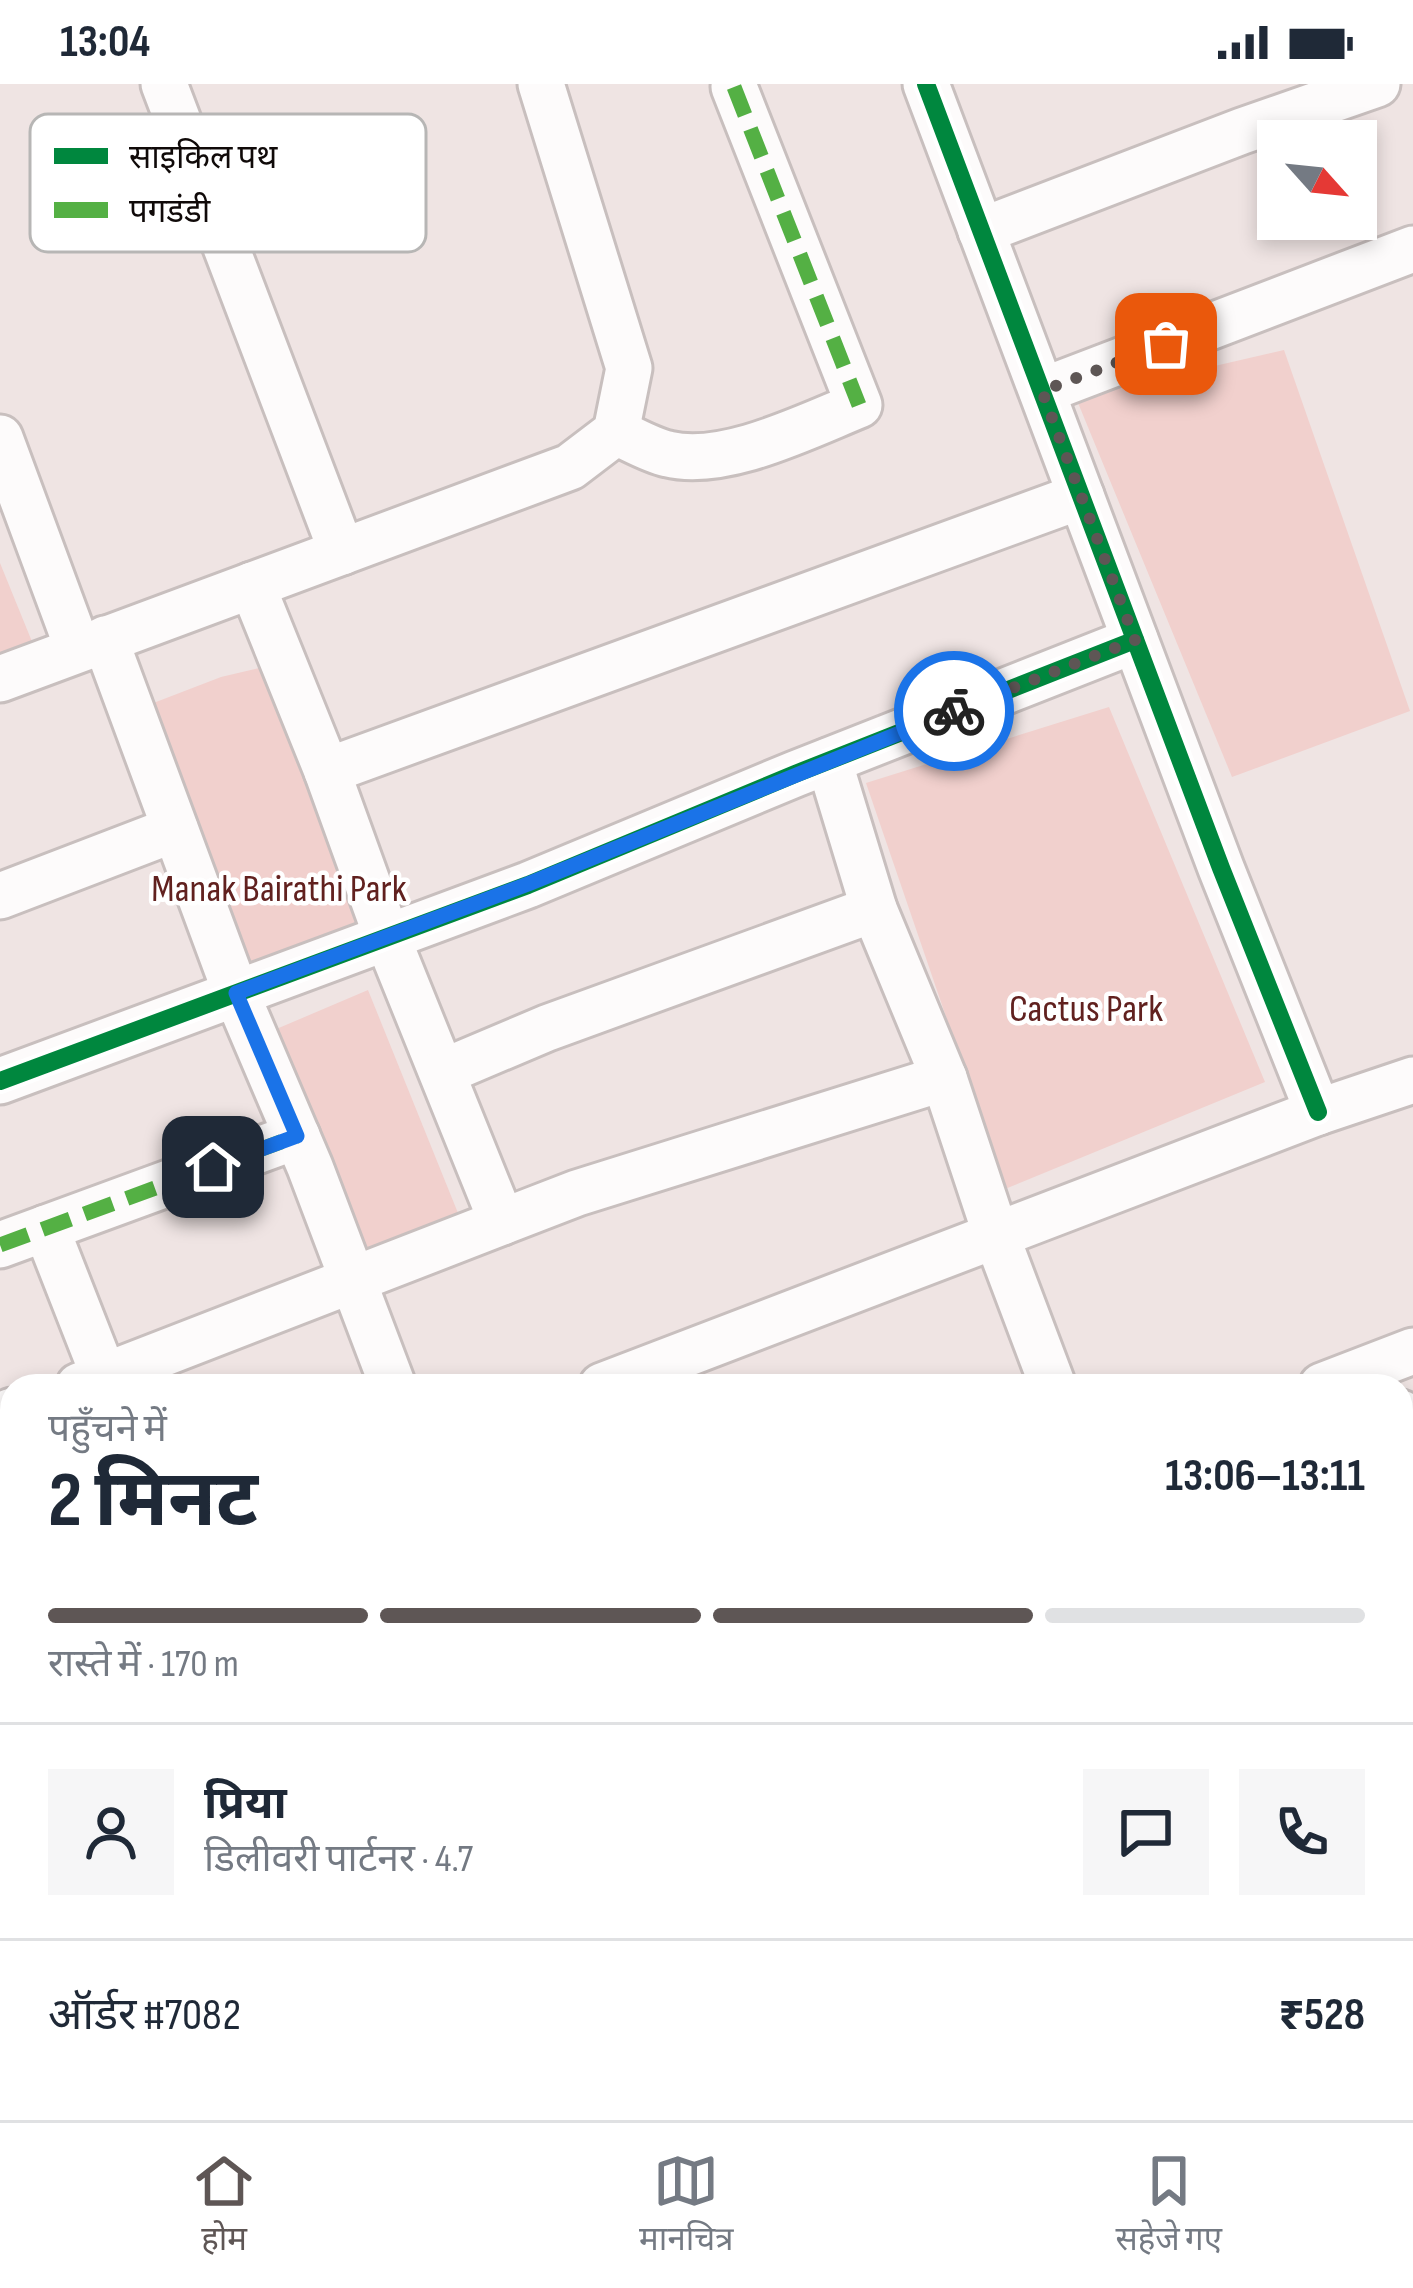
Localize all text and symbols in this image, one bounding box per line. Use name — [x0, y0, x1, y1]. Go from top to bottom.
text: 13:04 — [60, 15, 150, 70]
legend — [30, 114, 426, 252]
north arrow — [1257, 120, 1377, 240]
map controls — [1257, 120, 1377, 240]
text: साइकिल पथ — [129, 138, 278, 178]
text: पगडंडी — [129, 192, 212, 232]
pin — [1115, 293, 1217, 395]
icon: bag — [1133, 311, 1199, 377]
courier — [894, 651, 1014, 771]
icon: bike — [921, 678, 987, 744]
park label: Manak Bairathi Park — [151, 866, 407, 913]
park label: Cactus Park — [1009, 986, 1163, 1033]
pin — [162, 1116, 264, 1218]
icon: home — [180, 1134, 246, 1200]
text: पहुँचने में — [48, 1406, 167, 1453]
text: 13:06–13:11 — [1165, 1449, 1365, 1504]
text: 2 मिनट — [48, 1455, 258, 1548]
text: रास्ते में · 170 m — [48, 1641, 239, 1688]
button: person — [48, 1769, 174, 1895]
button: chat — [1083, 1769, 1209, 1895]
button: phone — [1239, 1769, 1365, 1895]
text: प्रिया — [204, 1777, 287, 1832]
text: डिलीवरी पार्टनर · 4.7 — [204, 1836, 473, 1883]
text: ऑर्डर #7082 — [48, 1988, 241, 2043]
text: ₹528 — [1279, 1988, 1365, 2043]
tab: होम — [191, 2148, 257, 2263]
tab: मानचित्र — [639, 2148, 733, 2263]
tab: सहेजे गए — [1116, 2148, 1222, 2263]

